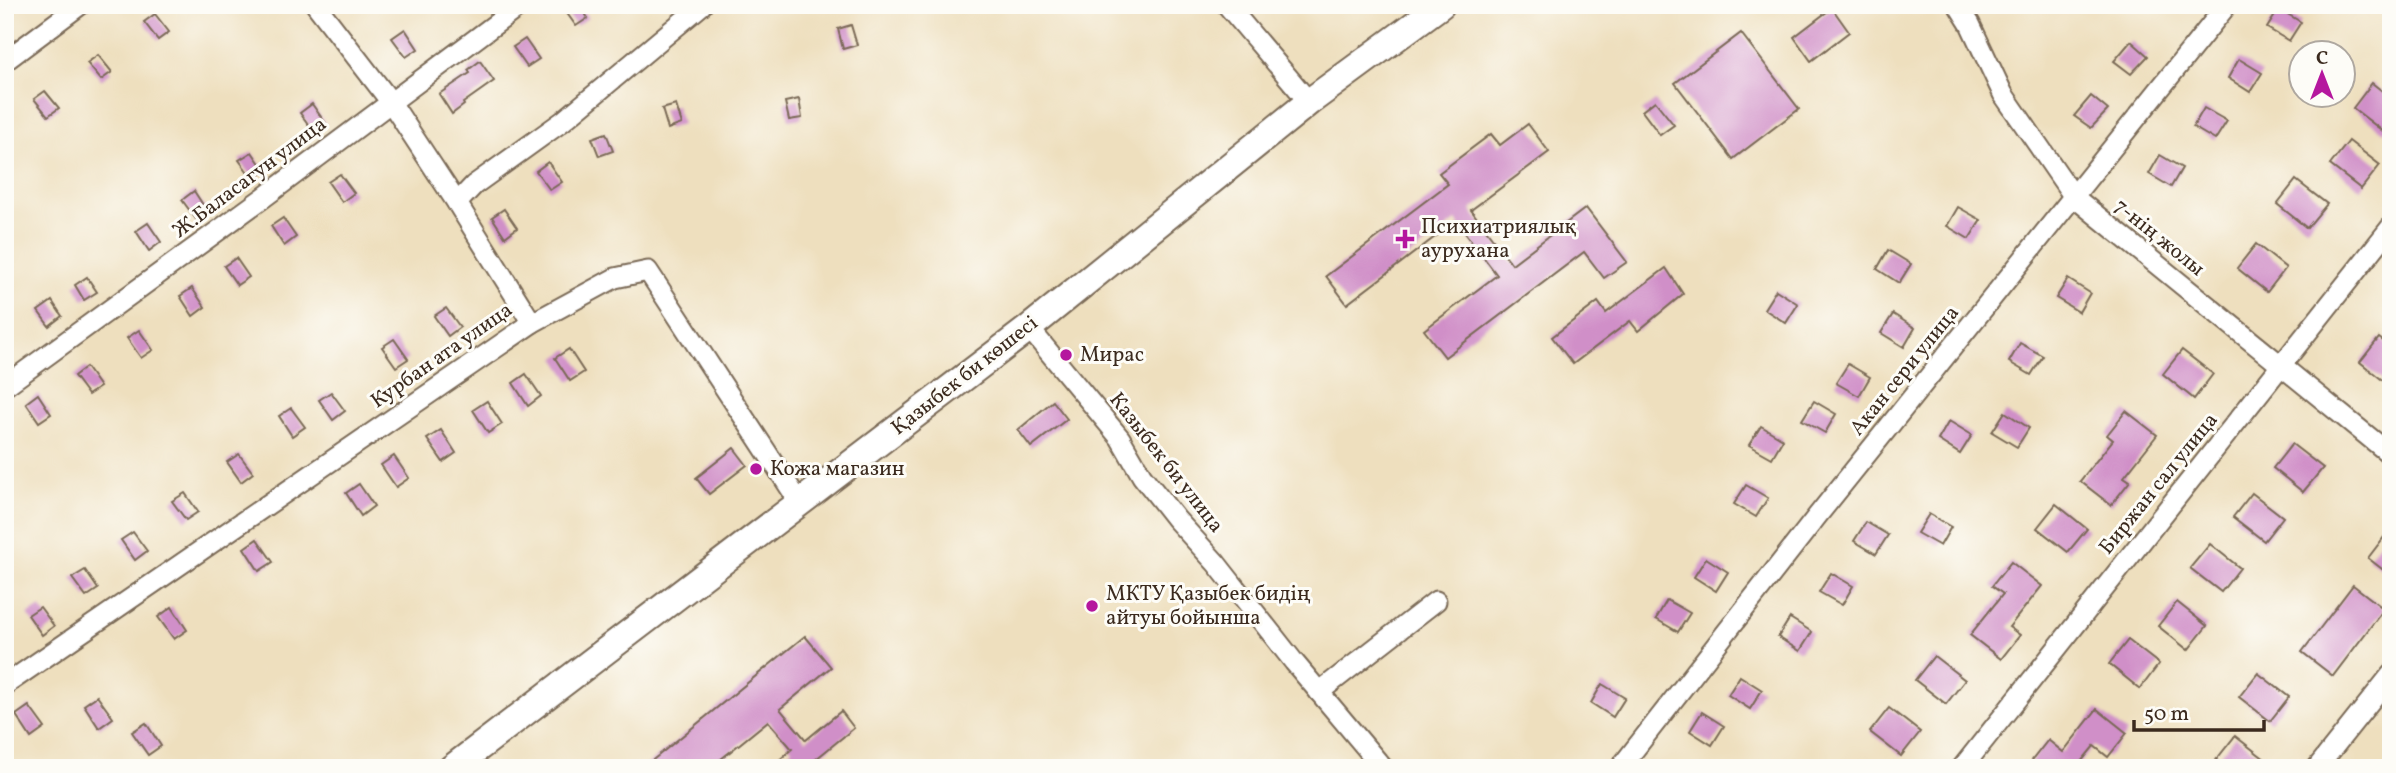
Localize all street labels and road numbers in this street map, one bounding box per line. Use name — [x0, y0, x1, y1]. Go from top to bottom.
street label: Ж.Баласагун улица — [167, 110, 333, 246]
street label: 7-нің жолы — [2108, 192, 2211, 284]
street label: Курбан ата улица — [365, 296, 519, 416]
street label: Акан сери улица — [1844, 300, 1966, 442]
street label: Қазыбек би көшесі — [885, 309, 1045, 443]
street label: Казыбек би улица — [1102, 387, 1230, 539]
street label: Биржан сал улица — [2093, 407, 2225, 561]

